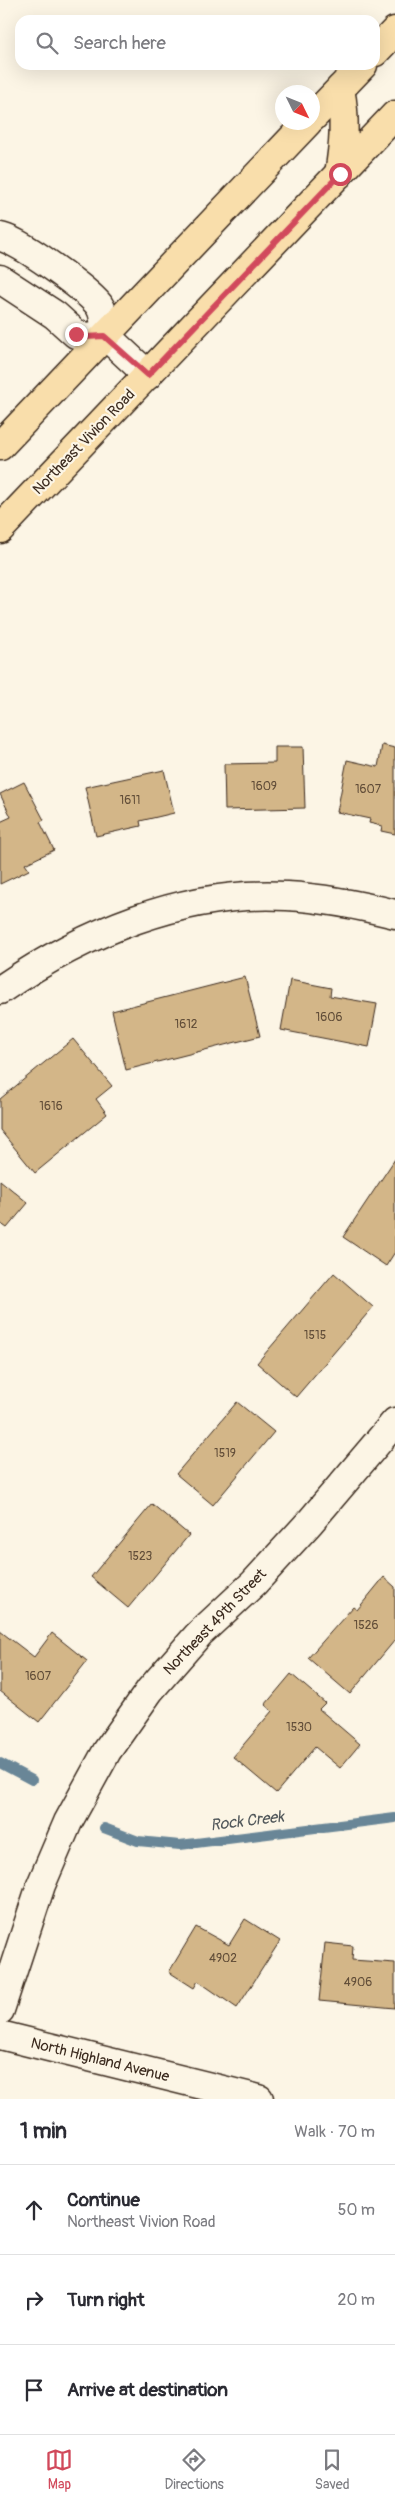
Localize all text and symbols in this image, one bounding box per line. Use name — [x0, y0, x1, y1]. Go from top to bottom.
search box — [15, 15, 380, 70]
icon: search — [33, 29, 61, 57]
text: Search here — [73, 31, 166, 55]
north arrow — [275, 85, 320, 130]
route start — [329, 163, 352, 186]
route end — [65, 323, 88, 346]
street label: Northeast Vivion Road — [29, 385, 139, 499]
house number: 1609 — [251, 779, 277, 794]
house number: 1607 — [355, 782, 382, 797]
house number: 1611 — [119, 793, 141, 808]
house number: 1606 — [316, 1010, 342, 1025]
house number: 1612 — [174, 1017, 198, 1032]
house number: 1616 — [39, 1099, 63, 1114]
house number: 1515 — [304, 1328, 326, 1343]
house number: 1519 — [214, 1446, 236, 1461]
house number: 1523 — [128, 1549, 152, 1564]
street label: Northeast 49th Street — [159, 1564, 271, 1679]
house number: 1526 — [354, 1618, 378, 1633]
house number: 1607 — [25, 1669, 52, 1684]
house number: 1530 — [286, 1720, 312, 1735]
water label: Rock Creek — [209, 1806, 286, 1835]
house number: 4902 — [209, 1951, 237, 1966]
house number: 4906 — [344, 1975, 372, 1990]
street label: North Highland Avenue — [29, 2034, 172, 2087]
text: 1 min — [20, 2118, 67, 2145]
text: Walk · 70 m — [294, 2122, 375, 2142]
text: Continue — [67, 2188, 140, 2212]
icon: ahead — [20, 2196, 48, 2224]
text: 50 m — [338, 2200, 375, 2220]
text: Northeast Vivion Road — [67, 2212, 216, 2232]
icon: right — [20, 2286, 48, 2314]
text: Turn right — [67, 2288, 145, 2312]
text: 20 m — [337, 2290, 375, 2310]
icon: arrive — [20, 2376, 48, 2404]
text: Arrive at destination — [67, 2378, 228, 2402]
tab: Map — [45, 2446, 73, 2493]
tab: Directions — [164, 2446, 224, 2493]
tab: Saved — [315, 2446, 350, 2493]

